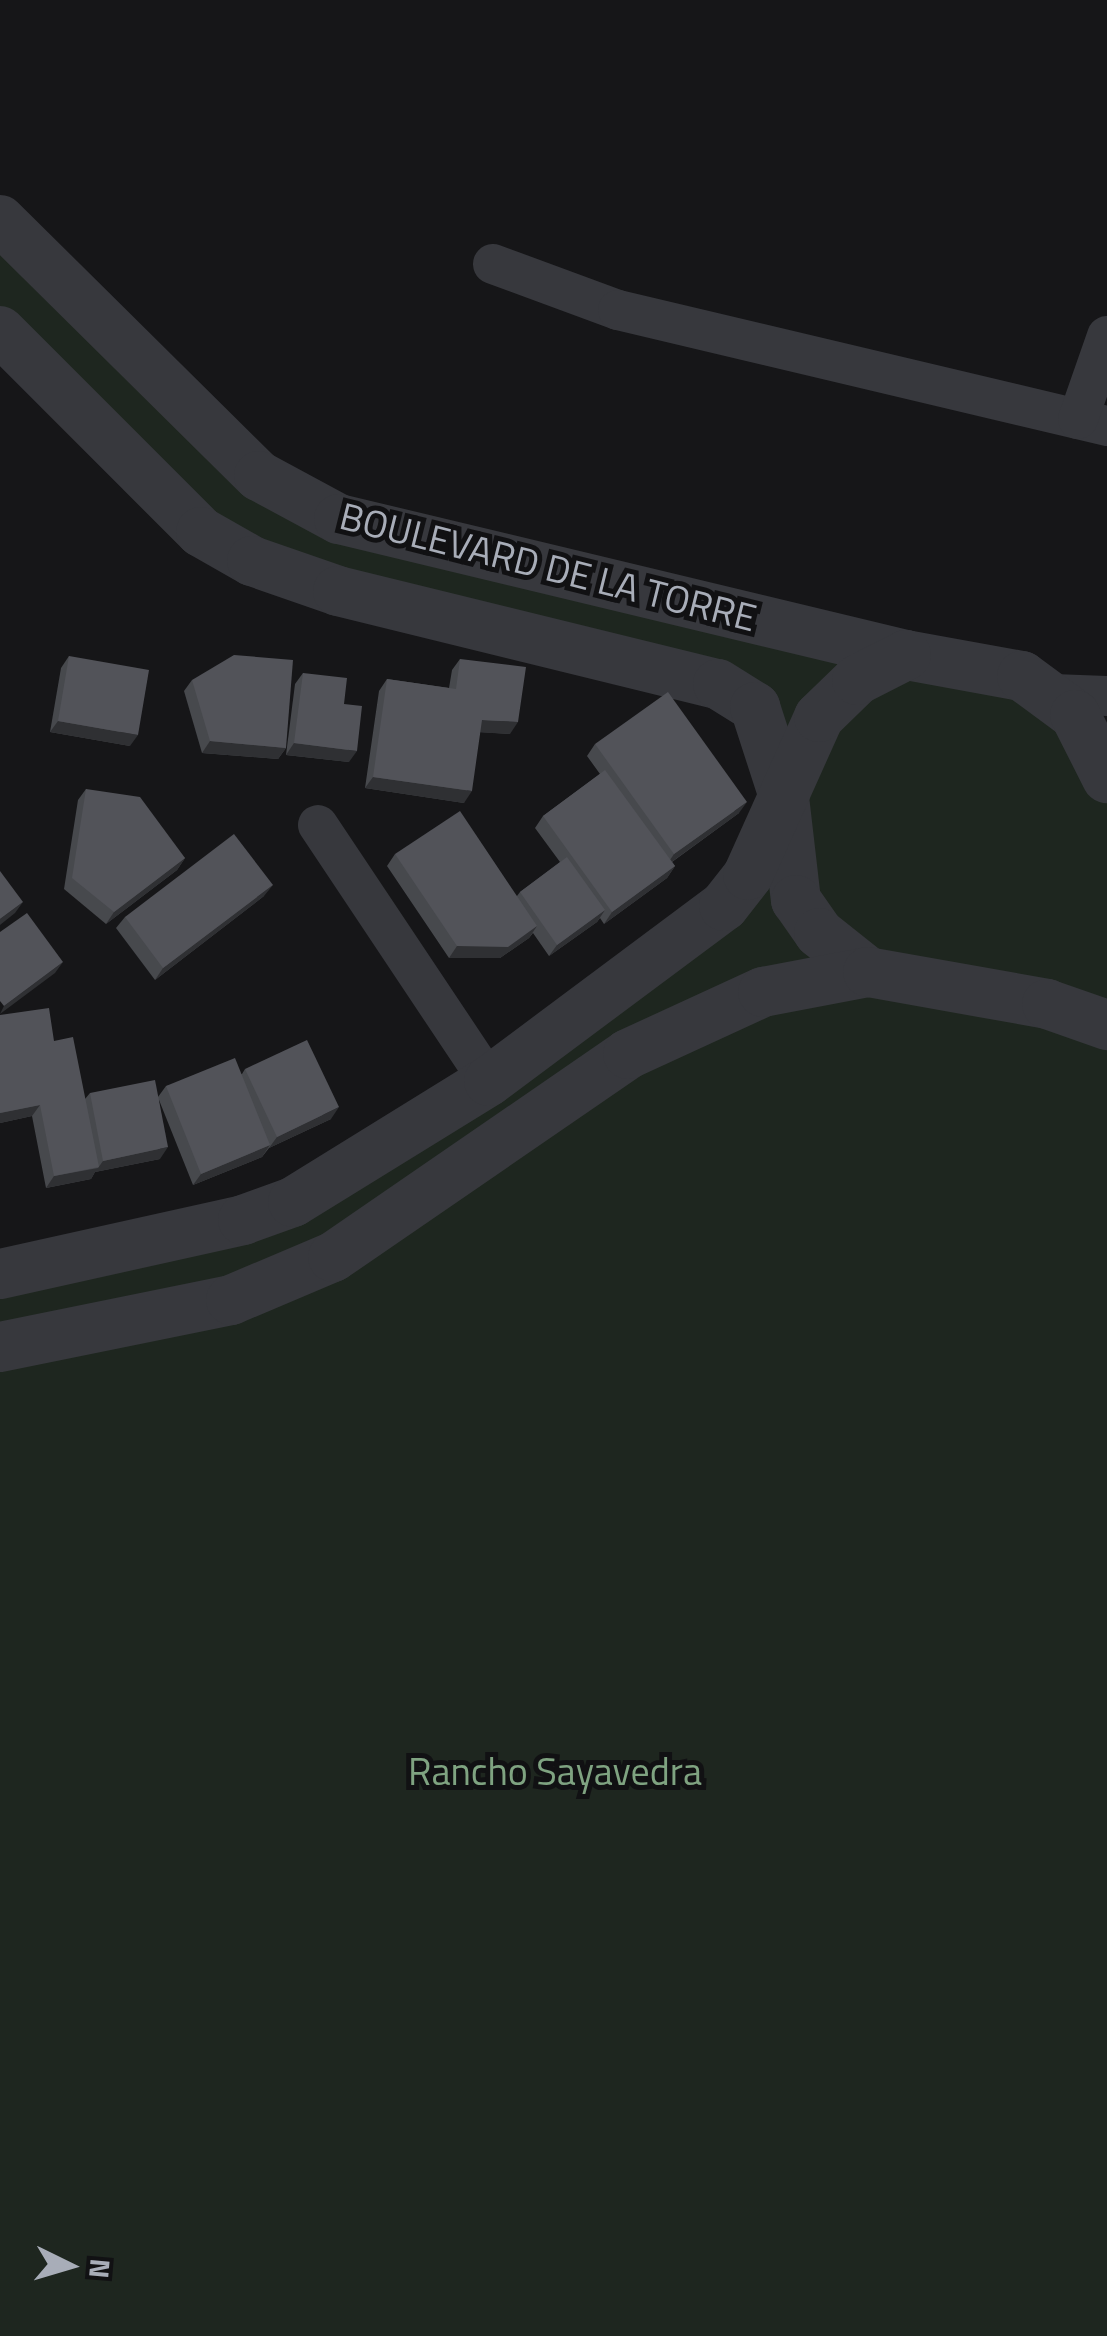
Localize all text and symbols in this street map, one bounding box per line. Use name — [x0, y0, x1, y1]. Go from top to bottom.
street label: BOULEVARD DE LA TORRE — [335, 493, 761, 641]
park label: Rancho Sayavedra — [408, 1749, 702, 1795]
north arrow — [20, 2216, 120, 2316]
text: N — [78, 2257, 123, 2280]

